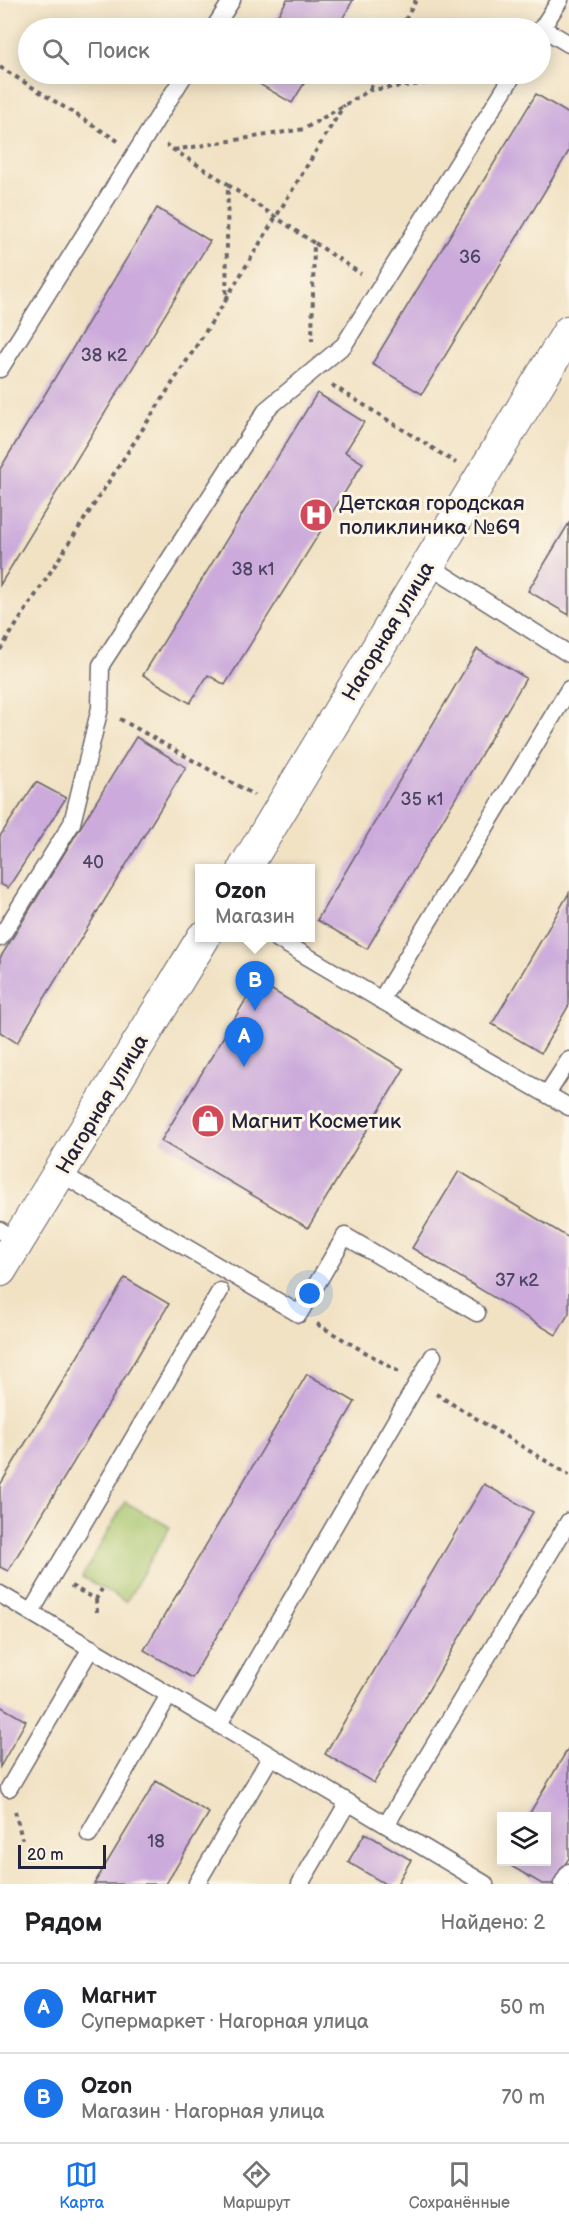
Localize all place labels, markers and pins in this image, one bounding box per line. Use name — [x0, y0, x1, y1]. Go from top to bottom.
place label: Детская городская поликлиника №69 — [339, 491, 525, 540]
hospital icon: Детская городская поликлиника №69 — [298, 497, 334, 533]
pin: B — [236, 962, 274, 1011]
pin: A — [224, 1018, 264, 1067]
shop icon: Магнит Косметик — [190, 1103, 226, 1139]
place label: Магнит Косметик — [231, 1109, 401, 1134]

